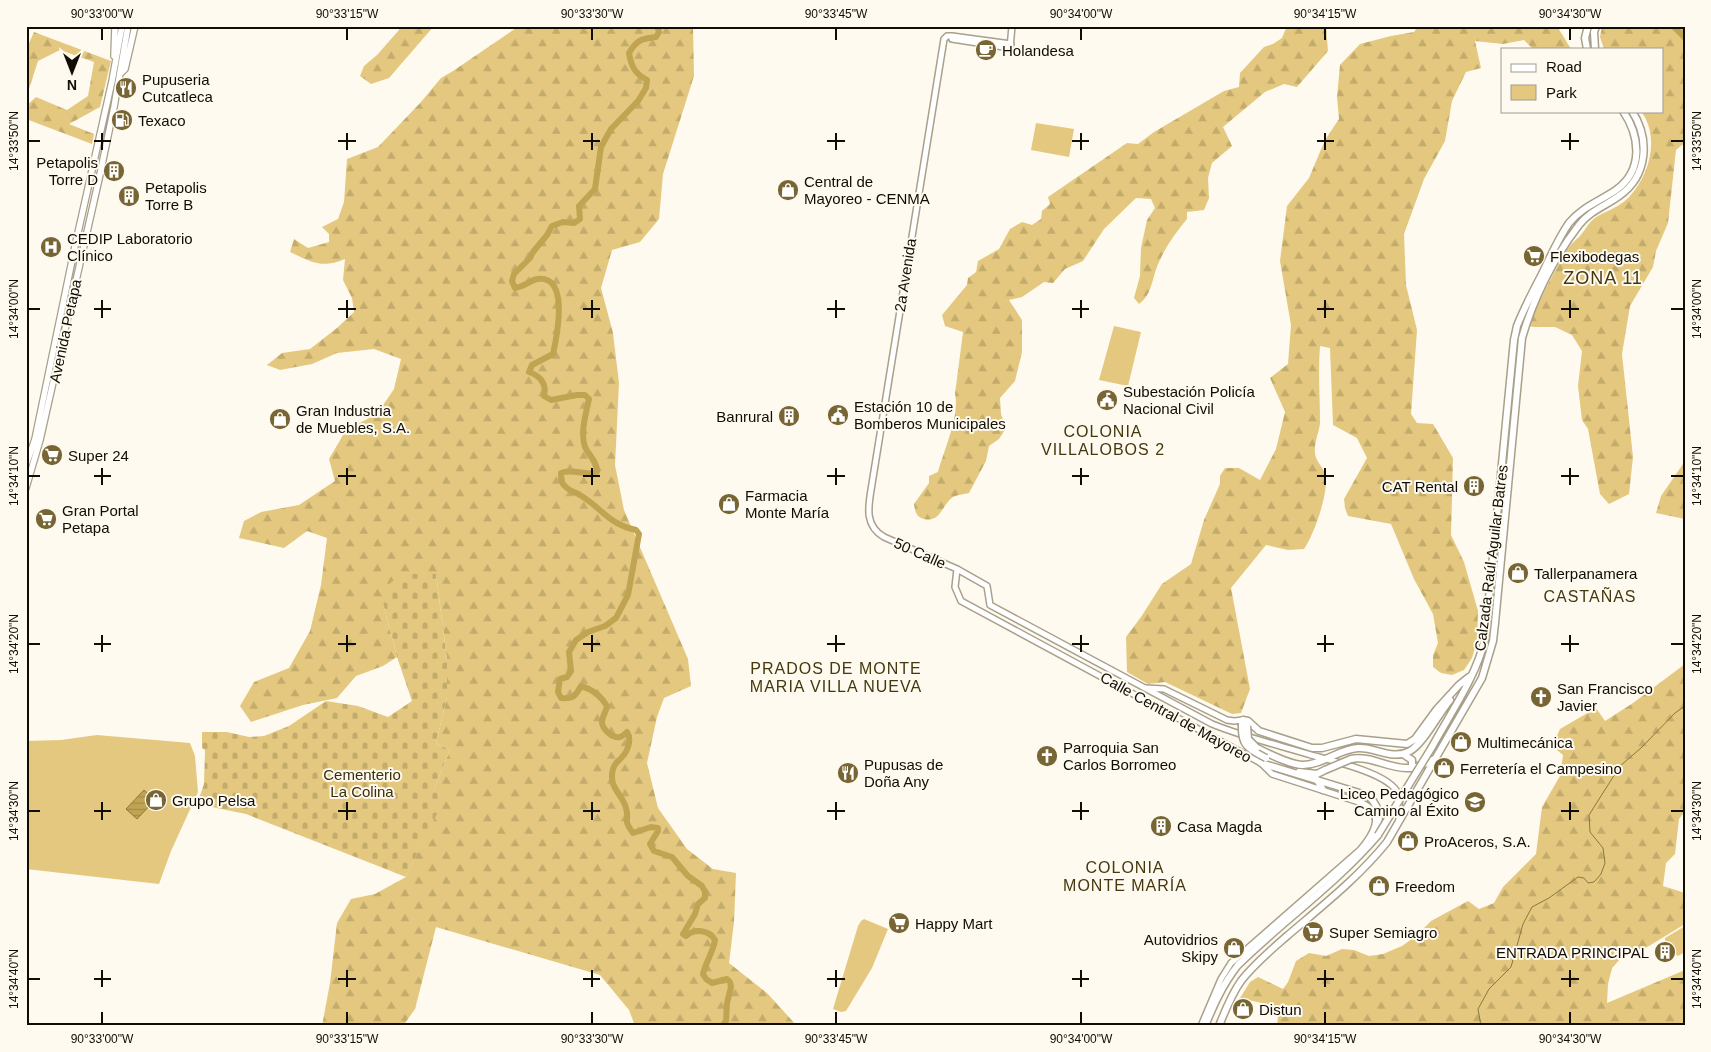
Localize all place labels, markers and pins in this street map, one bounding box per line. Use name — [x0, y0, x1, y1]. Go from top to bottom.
cafe icon: Holandesa — [974, 38, 998, 62]
place label: Holandesa — [1002, 42, 1074, 59]
place label: Pupuseria Cutcatleca — [142, 71, 214, 105]
restaurant icon: Pupuseria Cutcatleca — [114, 76, 138, 100]
fuel station icon: Texaco — [110, 108, 134, 132]
place label: Texaco — [138, 112, 186, 129]
place label: Petapolis Torre D — [36, 154, 98, 188]
building icon: Petapolis Torre D — [102, 159, 126, 183]
place label: Central de Mayoreo - CENMA — [804, 173, 930, 207]
shop icon: Central de Mayoreo - CENMA — [776, 178, 800, 202]
place label: Petapolis Torre B — [145, 179, 207, 213]
building icon: Petapolis Torre B — [117, 184, 141, 208]
place label: CEDIP Laboratorio Clínico — [67, 230, 193, 264]
hospital icon: CEDIP Laboratorio Clínico — [39, 235, 63, 259]
supermarket icon: Flexibodegas — [1522, 244, 1546, 268]
place label: Flexibodegas — [1550, 248, 1639, 265]
place label: Subestación Policía Nacional Civil — [1123, 383, 1255, 417]
public building icon: Subestación Policía Nacional Civil — [1095, 388, 1119, 412]
place label: Estación 10 de Bomberos Municipales — [854, 398, 1006, 432]
place label: Gran Industria de Muebles, S.A. — [296, 402, 410, 436]
public building icon: Estación 10 de Bomberos Municipales — [826, 403, 850, 427]
building icon: Banrural — [777, 404, 801, 428]
shop icon: Gran Industria de Muebles, S.A. — [268, 407, 292, 431]
place label: Banrural — [716, 408, 773, 425]
supermarket icon: Super 24 — [40, 443, 64, 467]
place label: Super 24 — [68, 447, 129, 464]
building icon: CAT Rental — [1462, 474, 1486, 498]
place label: CAT Rental — [1382, 478, 1458, 495]
place label: Farmacia Monte María — [745, 487, 830, 521]
shop icon: Farmacia Monte María — [717, 492, 741, 516]
place label: Gran Portal Petapa — [62, 502, 139, 536]
supermarket icon: Gran Portal Petapa — [34, 507, 58, 531]
shop icon: Tallerpanamera — [1506, 561, 1530, 585]
place label: Tallerpanamera — [1534, 565, 1638, 582]
place label: San Francisco Javier — [1557, 680, 1653, 714]
church icon: San Francisco Javier — [1529, 685, 1553, 709]
shop icon: Multimecánica — [1449, 730, 1473, 754]
place label: Multimecánica — [1477, 734, 1574, 751]
place label: Parroquia San Carlos Borromeo — [1063, 739, 1176, 773]
church icon: Parroquia San Carlos Borromeo — [1035, 744, 1059, 768]
place label: Pupusas de Doña Any — [864, 756, 943, 790]
shop icon: Ferretería el Campesino — [1432, 756, 1456, 780]
place label: Ferretería el Campesino — [1460, 760, 1622, 777]
restaurant icon: Pupusas de Doña Any — [836, 761, 860, 785]
place label: Liceo Pedagógico Camino al Éxito — [1340, 785, 1459, 819]
shop icon: Grupo Pelsa — [144, 788, 168, 812]
school or university icon: Liceo Pedagógico Camino al Éxito — [1463, 790, 1487, 814]
place label: Grupo Pelsa — [172, 792, 256, 809]
building icon: Casa Magda — [1149, 814, 1173, 838]
place label: Casa Magda — [1177, 818, 1263, 835]
shop icon: ProAceros, S.A. — [1396, 829, 1420, 853]
place label: ProAceros, S.A. — [1424, 833, 1531, 850]
shop icon: Freedom — [1367, 874, 1391, 898]
place label: Freedom — [1395, 878, 1455, 895]
supermarket icon: Happy Mart — [887, 911, 911, 935]
place label: Happy Mart — [915, 915, 993, 932]
supermarket icon: Super Semiagro — [1301, 920, 1325, 944]
place label: Super Semiagro — [1329, 924, 1437, 941]
place label: Autovidrios Skipy — [1144, 931, 1218, 965]
shop icon: Autovidrios Skipy — [1222, 936, 1246, 960]
building icon: ENTRADA PRINCIPAL — [1653, 940, 1677, 964]
place label: ENTRADA PRINCIPAL — [1496, 944, 1649, 961]
shop icon: Distun — [1231, 997, 1255, 1021]
place label: Distun — [1259, 1001, 1302, 1018]

